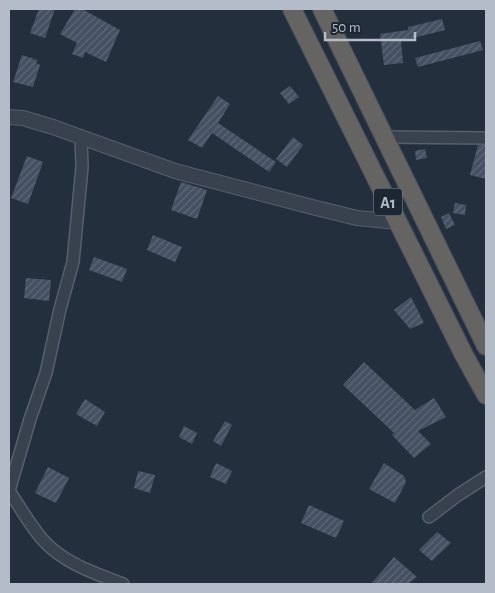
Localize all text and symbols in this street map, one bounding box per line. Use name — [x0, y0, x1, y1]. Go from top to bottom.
scale bar — [325, 10, 415, 42]
text: 50 m — [332, 20, 361, 35]
road number: A1 — [374, 188, 402, 216]

